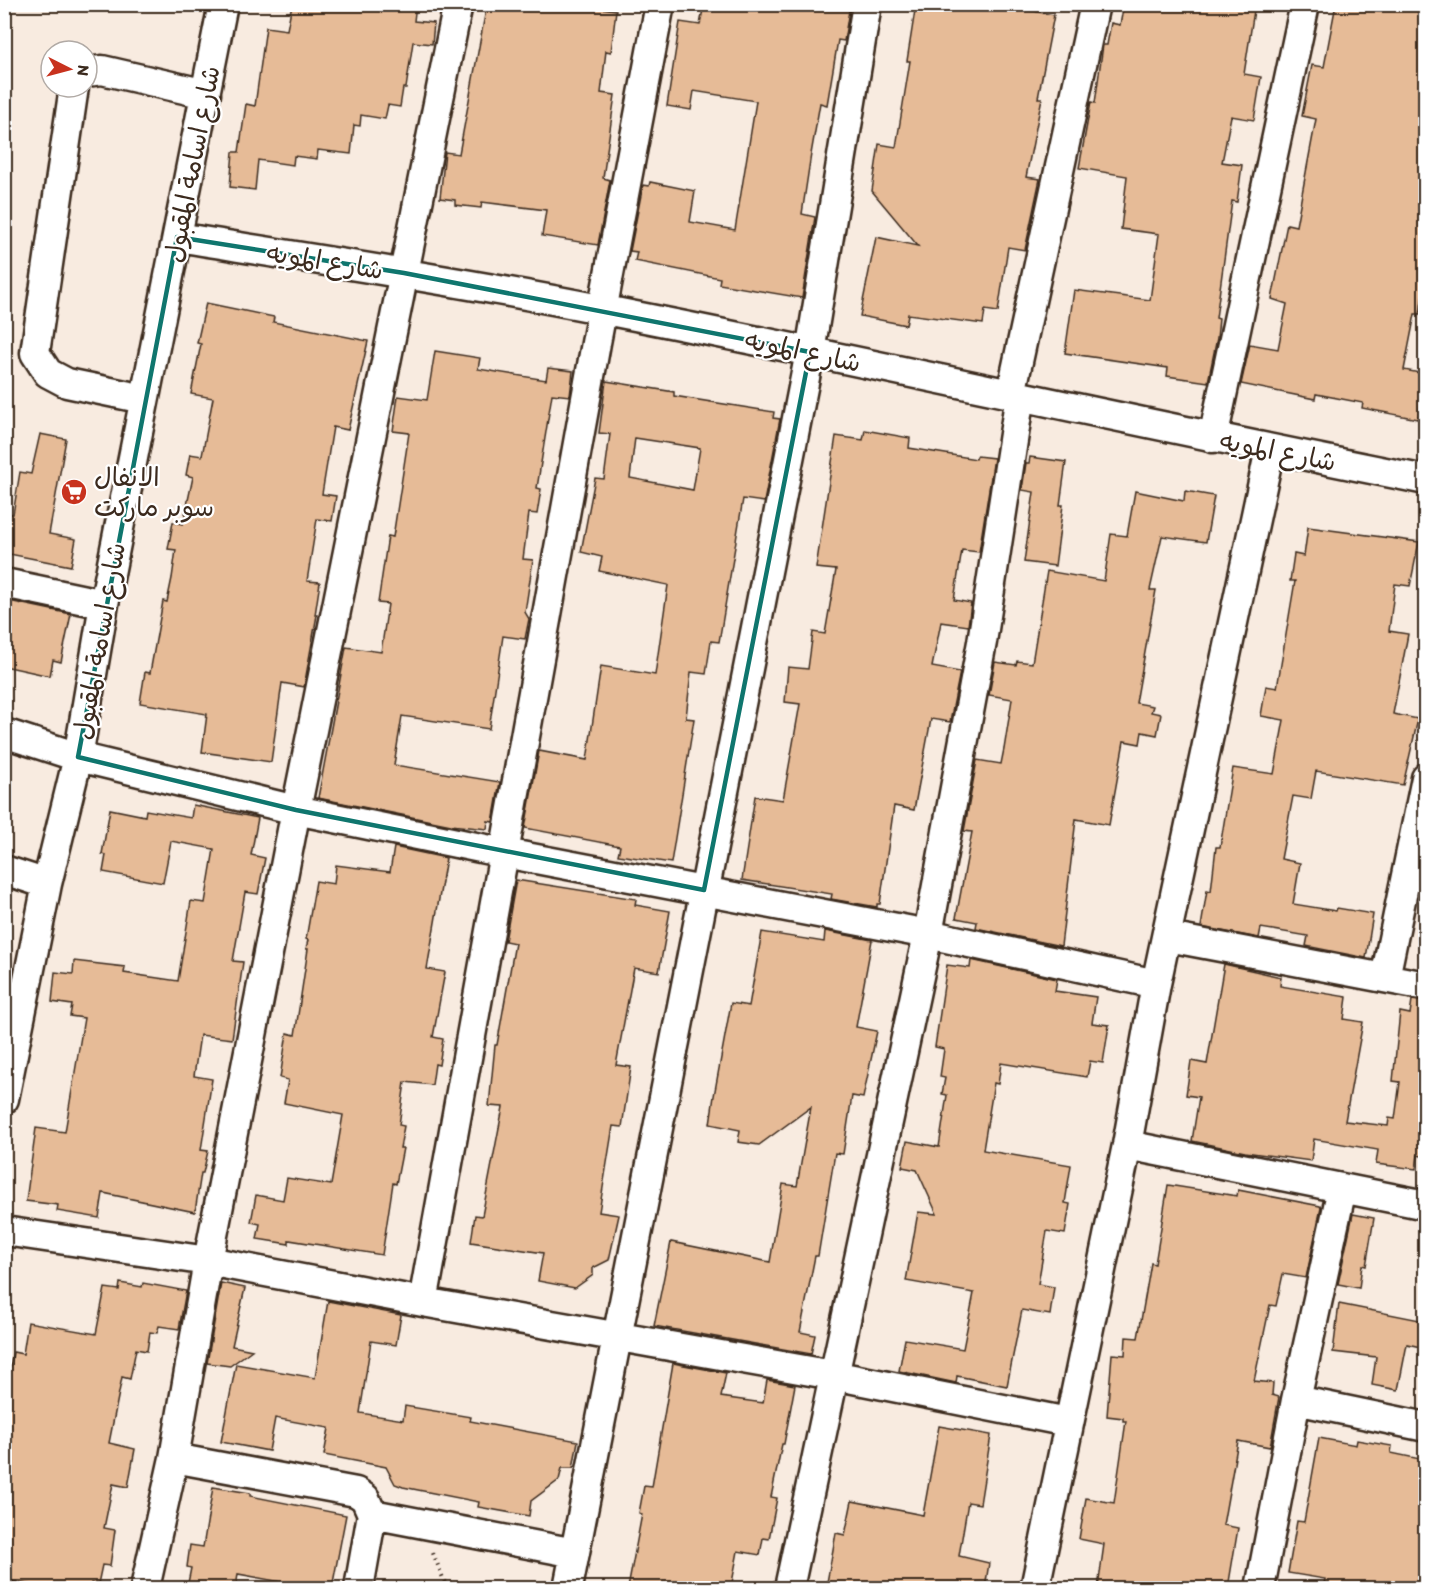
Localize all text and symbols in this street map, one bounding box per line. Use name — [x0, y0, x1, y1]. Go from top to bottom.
north arrow — [39, 39, 99, 99]
street label: شارع اسامة المقبول — [157, 63, 229, 265]
text: N — [73, 64, 93, 77]
street label: شارع المويه — [264, 236, 386, 288]
street label: شارع المويه — [742, 323, 864, 381]
street label: شارع المويه — [1217, 424, 1339, 480]
place label: الانفال سوبر ماركت — [94, 461, 214, 523]
supermarket icon: الانفال سوبر ماركت — [59, 477, 89, 507]
street label: شارع اسامة المقبول — [66, 540, 134, 742]

